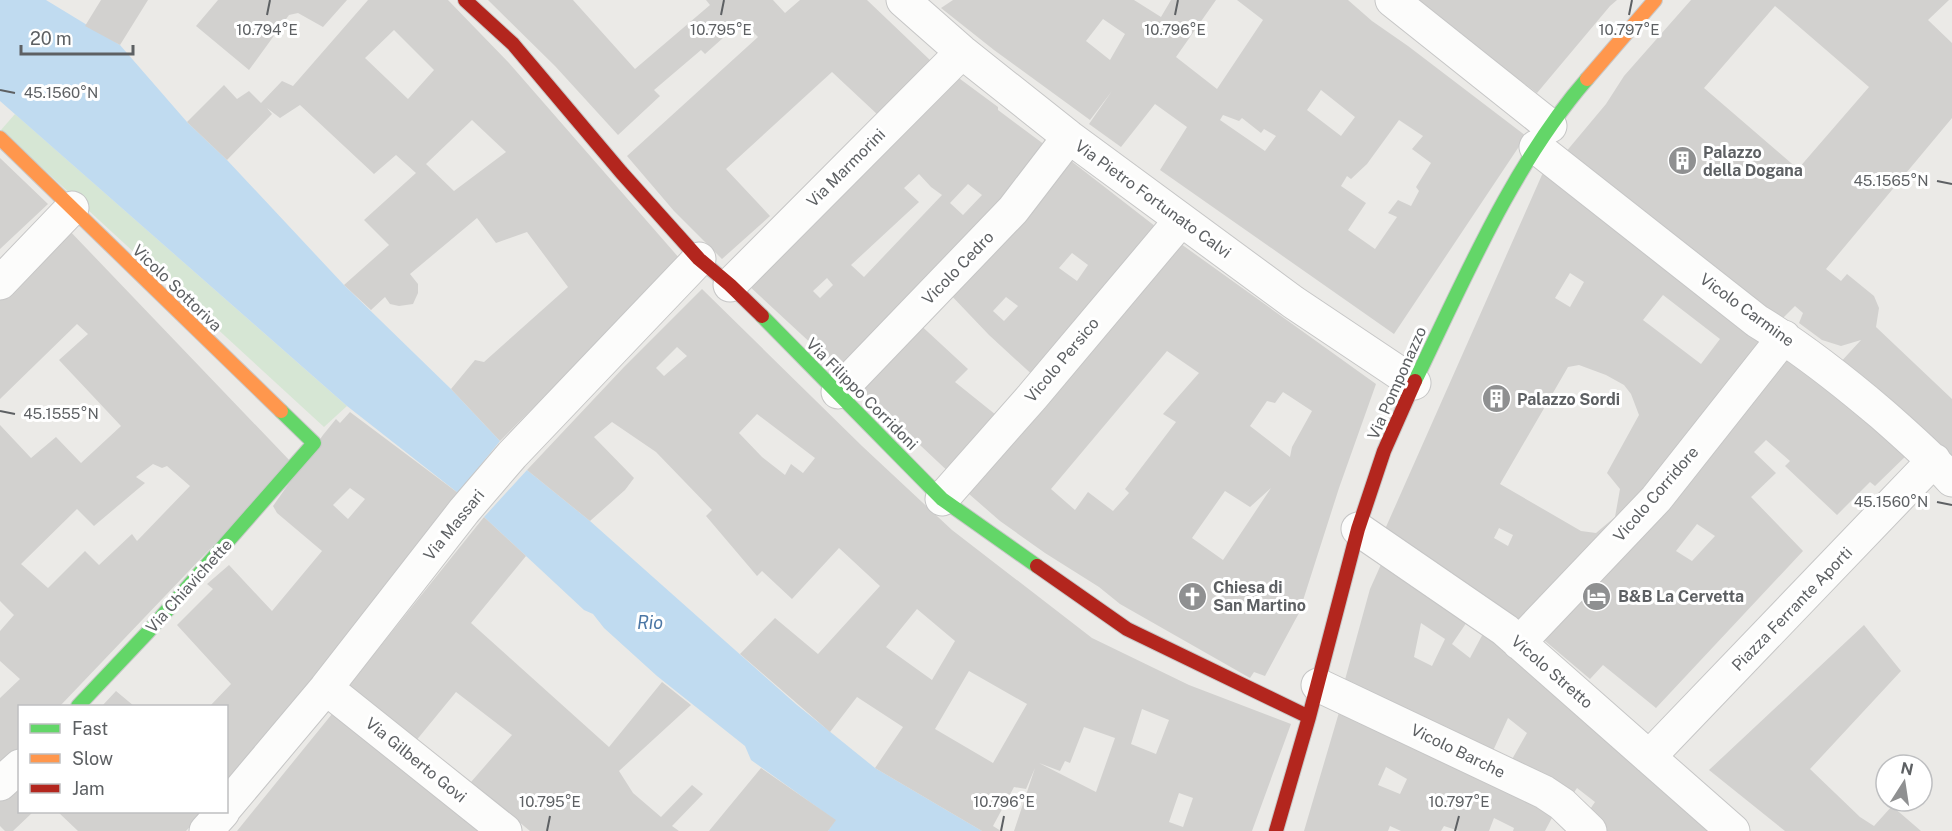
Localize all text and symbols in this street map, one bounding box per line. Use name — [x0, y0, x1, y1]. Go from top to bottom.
scale bar — [21, 18, 134, 56]
text: 10.794°E — [236, 21, 298, 38]
text: 10.795°E — [690, 21, 752, 38]
text: 10.796°E — [1144, 21, 1206, 38]
text: 10.797°E — [1599, 21, 1659, 38]
text: 20 m — [30, 28, 72, 49]
text: 45.1560°N — [24, 84, 98, 101]
street label: Via Marmorini — [803, 125, 889, 211]
street label: Via Pietro Fortunato Calvi — [1071, 136, 1235, 262]
place label: Palazzo della Dogana — [1703, 143, 1803, 180]
building icon: Palazzo della Dogana — [1666, 145, 1698, 177]
text: 45.1565°N — [1853, 172, 1929, 189]
street label: Vicolo Cedro — [918, 227, 998, 309]
street label: Vicolo Sottoriva — [128, 241, 226, 335]
street label: Vicolo Carmine — [1696, 269, 1798, 351]
street label: Vicolo Persico — [1021, 314, 1103, 406]
street label: Via Pomponazzo — [1364, 324, 1430, 442]
street label: Via Filippo Corridoni — [802, 334, 922, 454]
building icon: Palazzo Sordi — [1480, 383, 1512, 415]
place label: Palazzo Sordi — [1517, 390, 1620, 409]
text: 45.1555°N — [23, 405, 99, 422]
street label: Vicolo Corridore — [1609, 442, 1703, 546]
street label: Via Massari — [420, 486, 488, 564]
text: 45.1560°N — [1854, 493, 1928, 510]
street label: Via Chiavichette — [142, 535, 236, 637]
street label: Piazza Ferrante Aporti — [1728, 543, 1856, 675]
place label: Chiesa di San Martino — [1213, 578, 1306, 615]
church icon: Chiesa di San Martino — [1176, 580, 1208, 612]
hotel icon: B&B La Cervetta — [1581, 580, 1613, 612]
place label: B&B La Cervetta — [1618, 587, 1744, 606]
water label: Rio — [637, 612, 663, 633]
street label: Vicolo Stretto — [1507, 631, 1597, 713]
legend — [18, 705, 228, 813]
street label: Via Gilberto Govi — [362, 714, 470, 806]
text: Fast — [72, 718, 108, 739]
street label: Vicolo Barche — [1408, 720, 1508, 782]
text: Slow — [72, 748, 113, 769]
north arrow — [1874, 753, 1934, 813]
text: N — [1899, 758, 1915, 779]
text: Jam — [72, 778, 105, 799]
text: 10.795°E — [519, 793, 581, 810]
text: 10.796°E — [973, 793, 1035, 810]
text: 10.797°E — [1429, 793, 1489, 810]

